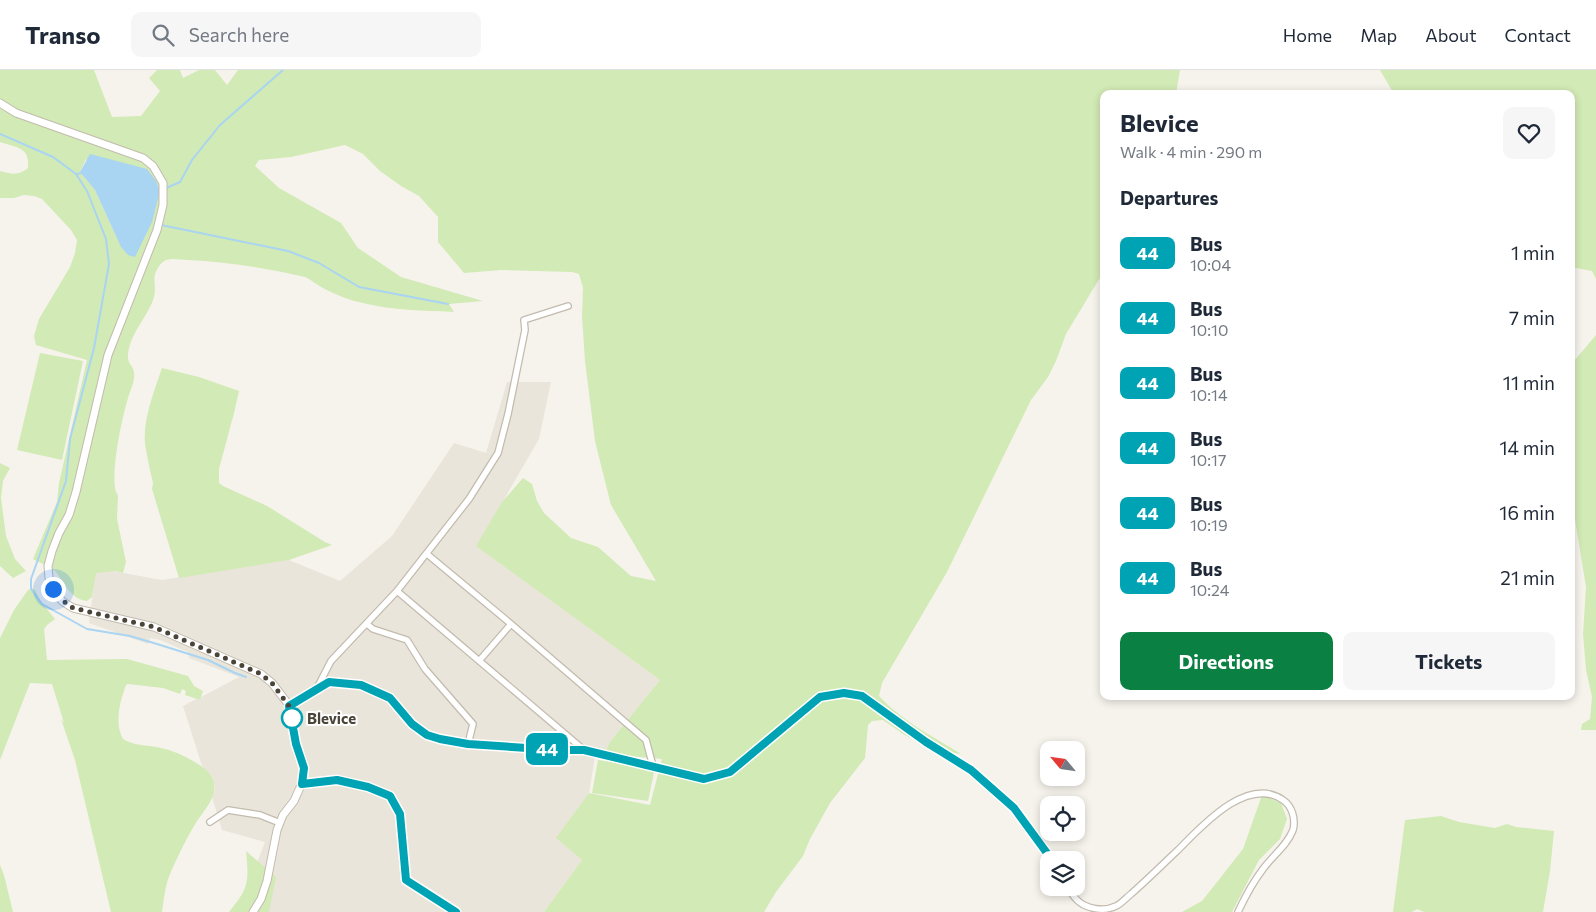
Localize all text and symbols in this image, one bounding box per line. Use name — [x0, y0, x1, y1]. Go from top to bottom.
search box — [131, 12, 481, 57]
text: Transo — [25, 20, 101, 49]
icon: search — [149, 21, 177, 49]
text: Search here — [189, 23, 289, 46]
text: Home — [1283, 24, 1332, 46]
text: Map — [1360, 24, 1397, 46]
text: About — [1425, 24, 1477, 46]
text: Contact — [1505, 24, 1571, 46]
button: heart — [1503, 107, 1555, 159]
text: Blevice — [1120, 108, 1199, 137]
text: Walk · 4 min · 290 m — [1120, 142, 1262, 161]
text: Departures — [1120, 186, 1218, 209]
text: Bus — [1190, 232, 1222, 255]
text: 1 min — [1511, 241, 1555, 264]
text: 44 — [1136, 242, 1159, 264]
text: 10:04 — [1190, 255, 1231, 274]
text: Bus — [1190, 297, 1222, 320]
text: 7 min — [1509, 306, 1555, 329]
text: 44 — [1136, 307, 1159, 329]
text: 10:10 — [1190, 320, 1228, 339]
text: Bus — [1190, 362, 1222, 385]
text: 11 min — [1503, 371, 1555, 394]
text: 44 — [1136, 372, 1159, 394]
text: 10:14 — [1190, 385, 1228, 404]
text: Bus — [1190, 427, 1222, 450]
text: 14 min — [1499, 436, 1555, 459]
text: 44 — [1136, 437, 1159, 459]
text: 10:17 — [1190, 450, 1226, 469]
text: Bus — [1190, 492, 1222, 515]
text: 16 min — [1499, 501, 1555, 524]
text: 44 — [1136, 502, 1159, 524]
text: 10:19 — [1190, 515, 1228, 534]
text: Bus — [1190, 557, 1222, 580]
text: 21 min — [1500, 566, 1555, 589]
text: 44 — [1136, 567, 1159, 589]
your location — [41, 577, 66, 602]
text: 10:24 — [1190, 580, 1229, 599]
button: Directions — [1120, 632, 1333, 690]
button: Tickets — [1343, 632, 1555, 690]
marker: Blevice — [281, 707, 303, 729]
place label: Blevice — [307, 709, 356, 727]
line badge: 44 — [524, 733, 570, 765]
text: 44 — [536, 738, 558, 760]
north arrow — [1040, 741, 1085, 786]
map controls — [1040, 741, 1085, 896]
button: locate — [1040, 796, 1085, 841]
button: layers — [1040, 851, 1085, 896]

